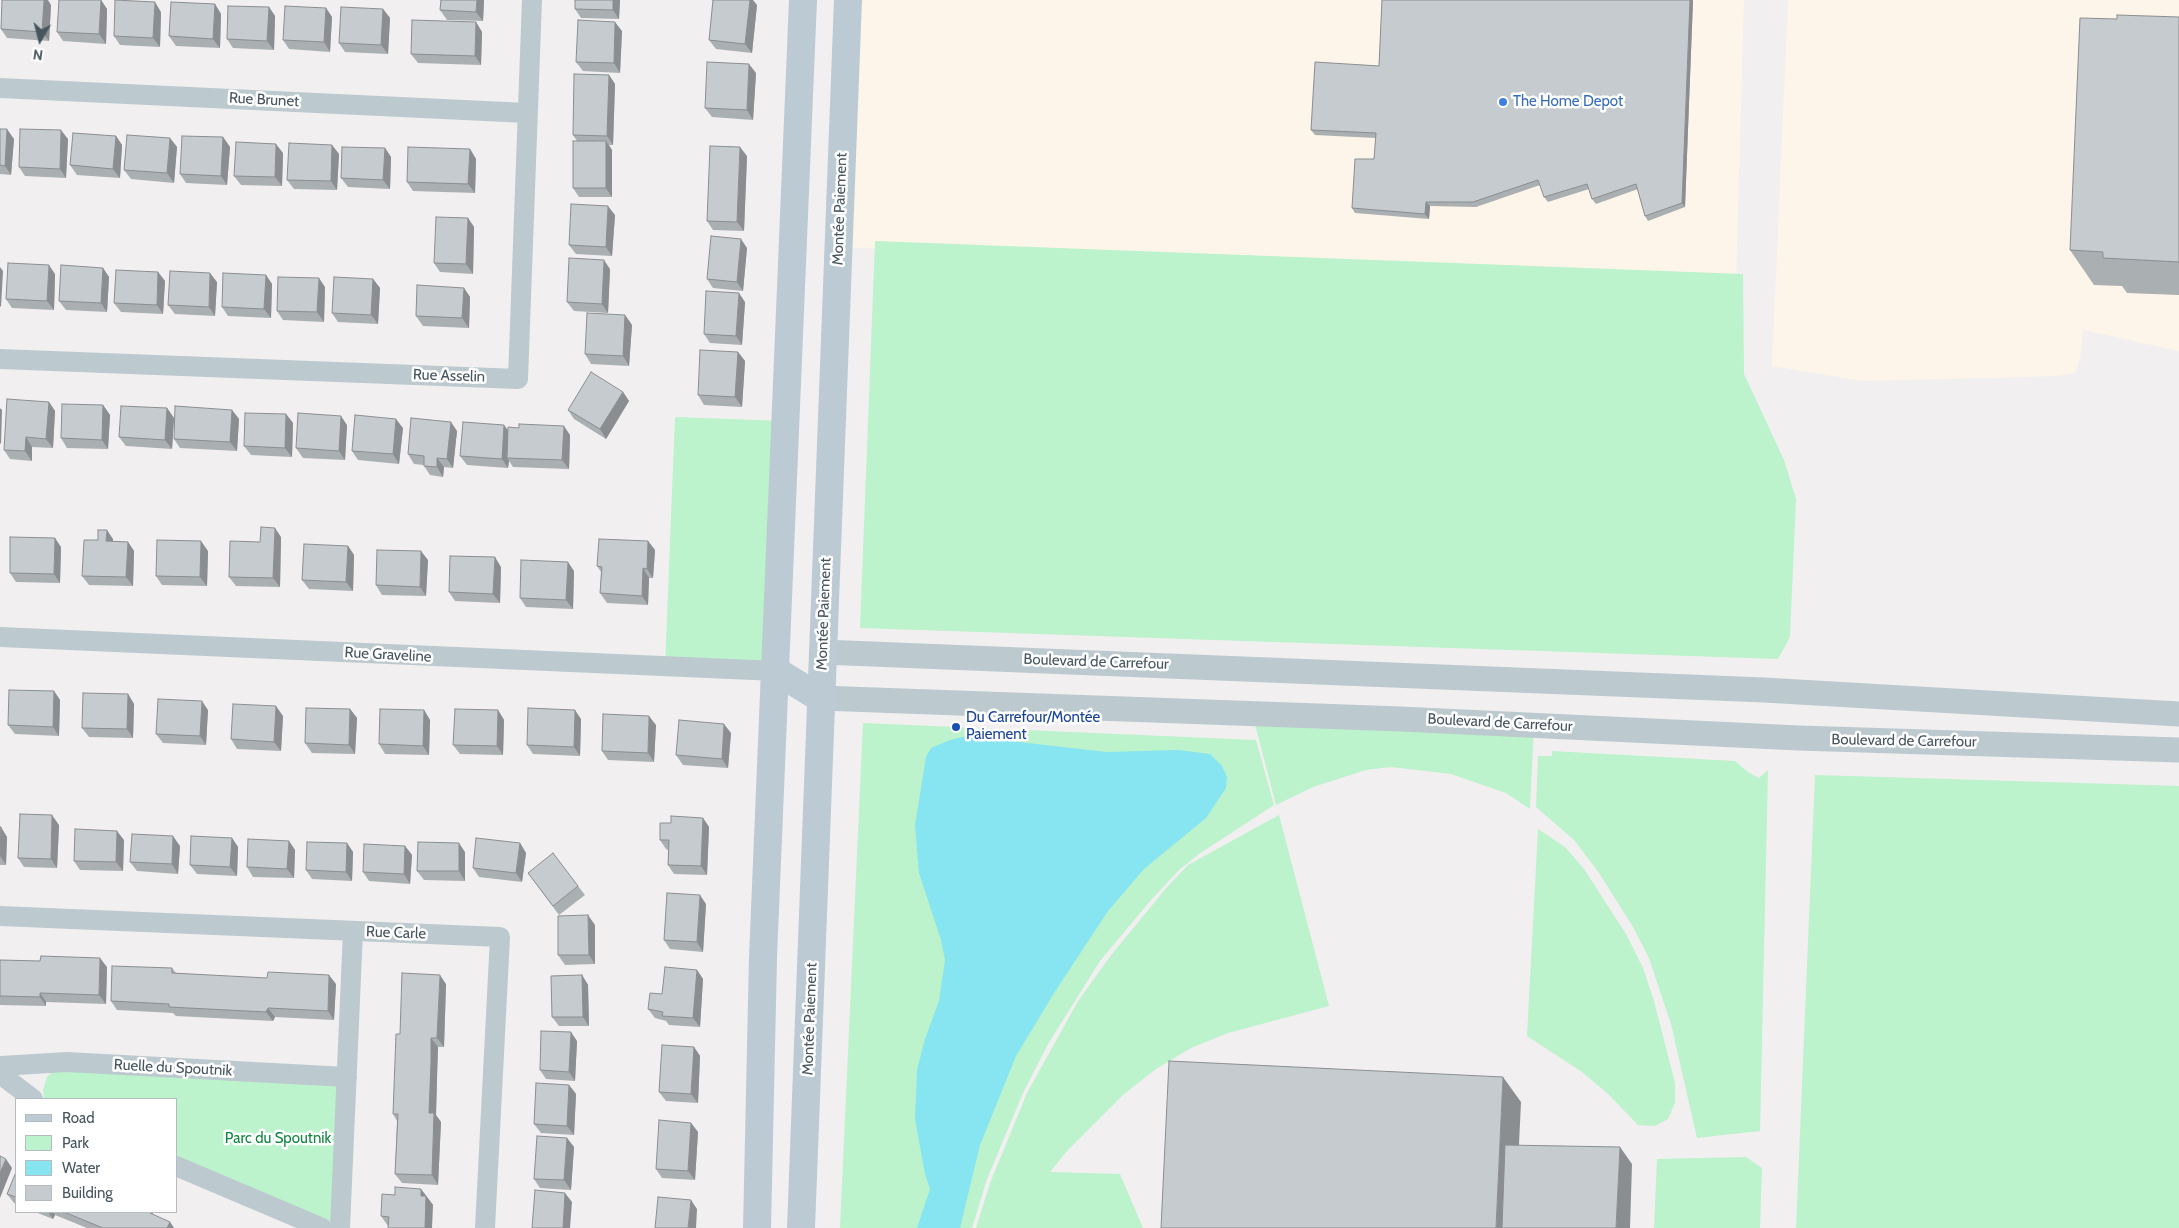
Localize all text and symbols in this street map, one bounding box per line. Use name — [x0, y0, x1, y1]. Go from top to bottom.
north arrow — [15, 15, 65, 65]
text: N — [32, 45, 44, 64]
street label: Rue Brunet — [228, 89, 300, 111]
place label: The Home Depot — [1513, 93, 1623, 111]
marker: The Home Depot — [1497, 96, 1509, 108]
street label: Montée Paiement — [829, 152, 851, 266]
street label: Rue Asselin — [413, 366, 485, 386]
street label: Montée Paiement — [813, 557, 835, 671]
street label: Rue Graveline — [344, 644, 432, 666]
street label: Boulevard de Carrefour — [1023, 650, 1169, 674]
place label: Du Carrefour/Montée Paiement — [966, 709, 1100, 744]
street label: Boulevard de Carrefour — [1427, 710, 1573, 736]
marker: Du Carrefour/Montée Paiement — [950, 721, 962, 733]
street label: Boulevard de Carrefour — [1831, 731, 1977, 751]
street label: Rue Carle — [366, 923, 426, 943]
street label: Montée Paiement — [799, 962, 821, 1076]
street label: Ruelle du Spoutnik — [113, 1056, 233, 1080]
legend — [15, 1098, 178, 1213]
text: Road — [62, 1109, 95, 1127]
park label: Parc du Spoutnik — [225, 1130, 331, 1148]
text: Park — [62, 1134, 89, 1152]
text: Water — [62, 1159, 100, 1177]
text: Building — [62, 1184, 113, 1202]

